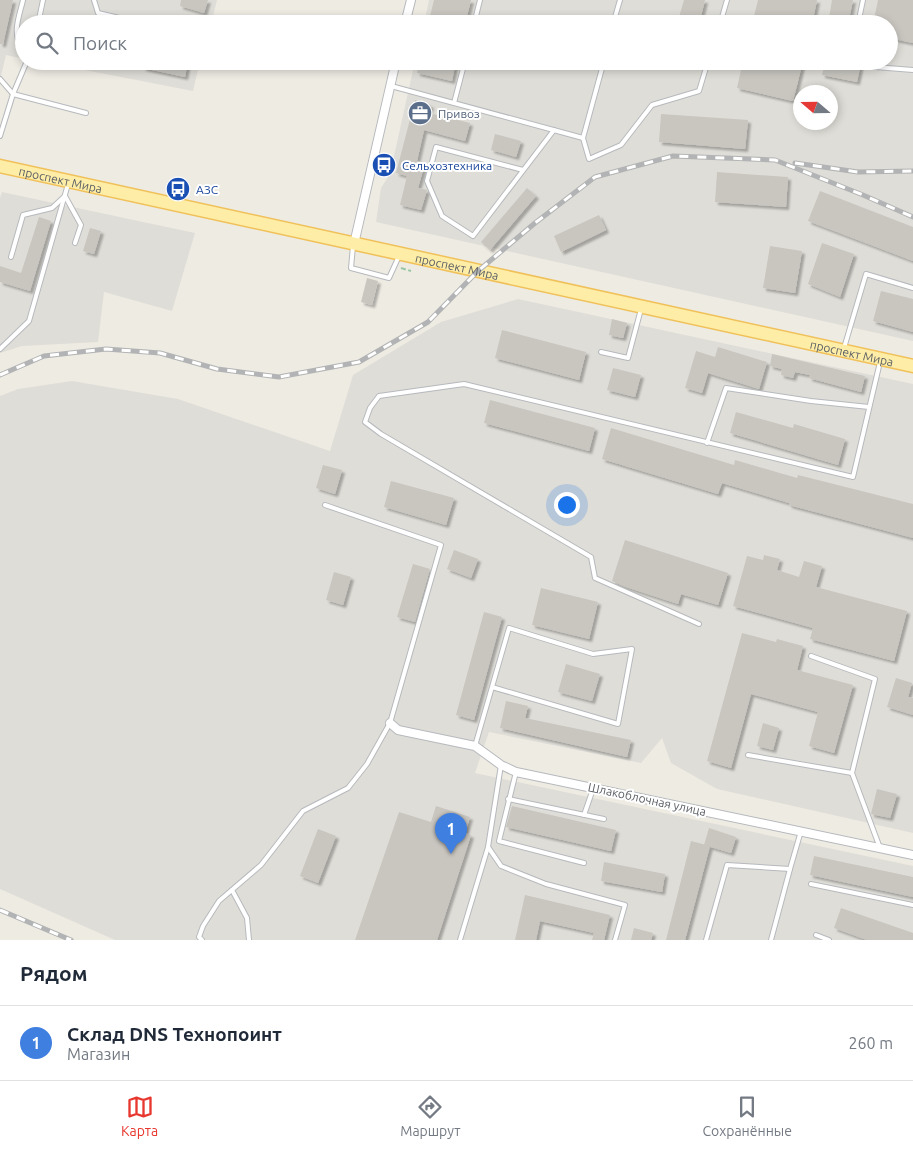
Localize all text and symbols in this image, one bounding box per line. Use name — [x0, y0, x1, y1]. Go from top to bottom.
search box — [15, 15, 898, 70]
icon: search — [33, 29, 61, 57]
text: Поиск — [73, 32, 127, 54]
north arrow — [793, 85, 838, 130]
office icon: Привоз — [407, 100, 433, 126]
place label: Привоз — [438, 107, 480, 120]
bus stop icon: Сельхозтехника — [371, 152, 397, 178]
place label: Сельхозтехника — [402, 159, 492, 172]
street label: проспект Мира — [18, 164, 104, 195]
bus stop icon: АЗС — [165, 176, 191, 202]
place label: АЗС — [196, 183, 219, 196]
street label: проспект Мира — [414, 251, 500, 282]
street label: проспект Мира — [809, 337, 895, 368]
your location — [554, 492, 580, 518]
street label: Шлакоблочная улица — [587, 780, 707, 818]
pin: 1 — [435, 813, 467, 854]
text: Рядом — [20, 961, 88, 985]
text: Склад DNS Технопоинт — [67, 1023, 282, 1045]
text: 1 — [31, 1034, 41, 1052]
text: 260 m — [848, 1034, 893, 1052]
text: Магазин — [67, 1045, 130, 1063]
tab: Карта — [121, 1093, 158, 1139]
tab: Маршрут — [400, 1093, 461, 1139]
tab: Сохранённые — [703, 1093, 792, 1139]

